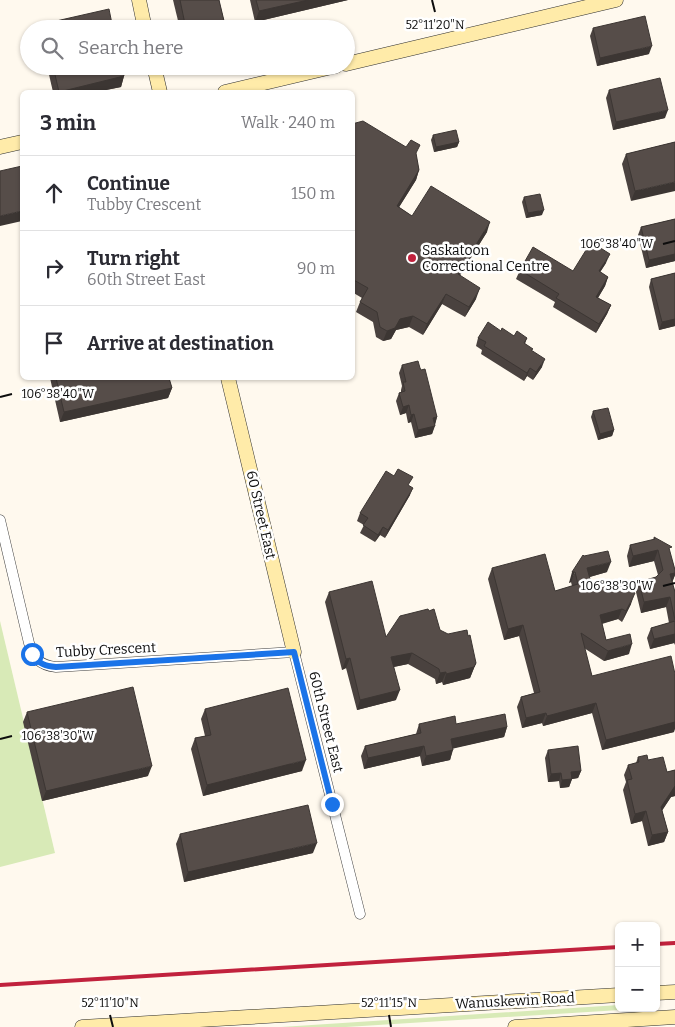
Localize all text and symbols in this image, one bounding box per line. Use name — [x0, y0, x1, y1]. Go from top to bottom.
text: 52°11'20"N — [406, 18, 465, 32]
search box — [20, 20, 355, 75]
icon: search — [38, 34, 66, 62]
text: Search here — [78, 36, 183, 59]
text: 3 min — [40, 110, 96, 136]
text: Walk · 240 m — [241, 113, 335, 132]
text: Continue — [87, 172, 170, 195]
icon: ahead — [40, 179, 68, 207]
text: 150 m — [291, 184, 335, 203]
text: Tubby Crescent — [87, 195, 201, 214]
text: 106°38'40"W — [581, 237, 654, 251]
place label: Saskatoon Correctional Centre — [422, 242, 550, 275]
text: Turn right — [87, 247, 180, 270]
marker: Saskatoon Correctional Centre — [406, 252, 418, 264]
icon: right — [40, 254, 68, 282]
text: 90 m — [297, 259, 335, 278]
text: 60th Street East — [87, 270, 206, 289]
icon: arrive — [40, 329, 68, 357]
text: Arrive at destination — [87, 332, 274, 355]
text: 106°38'40"W — [22, 387, 95, 401]
street label: 60 Street East — [243, 469, 279, 561]
text: 106°38'30"W — [581, 579, 654, 593]
street label: Tubby Crescent — [56, 639, 156, 661]
route start — [21, 643, 44, 666]
street label: 60th Street East — [305, 670, 347, 774]
text: 106°38'30"W — [22, 729, 95, 743]
route end — [321, 793, 344, 816]
map controls — [615, 922, 660, 1012]
button: + — [615, 922, 660, 967]
button: − — [615, 967, 660, 1012]
street label: Wanuskewin Road — [455, 989, 575, 1013]
text: 52°11'10"N — [81, 996, 139, 1010]
text: 52°11'15"N — [361, 996, 418, 1010]

